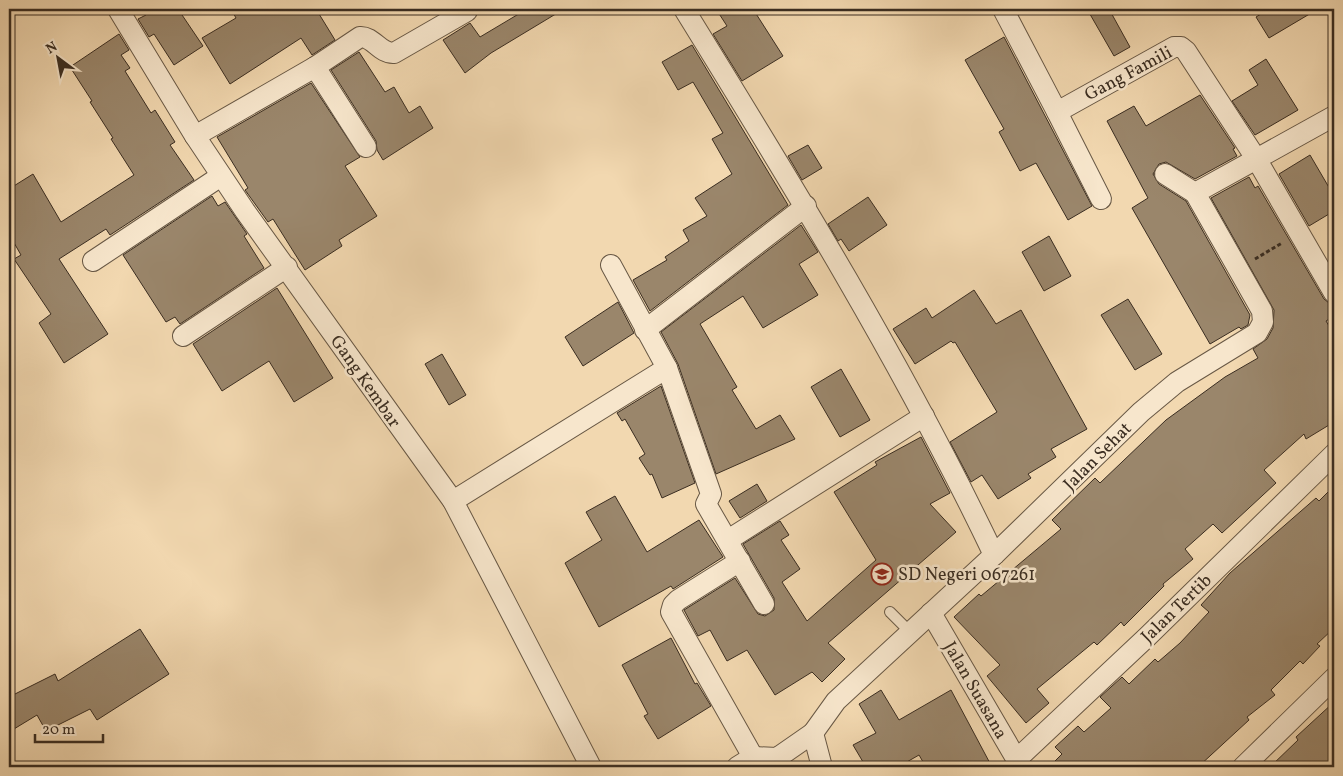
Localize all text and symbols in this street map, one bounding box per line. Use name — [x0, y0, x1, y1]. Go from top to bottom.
north arrow — [32, 32, 82, 82]
text: N — [43, 37, 61, 59]
street label: Gang Famili — [1080, 41, 1177, 108]
street label: Gang Kembar — [324, 330, 406, 434]
street label: Jalan Sehat — [1058, 417, 1138, 497]
school or university icon: SD Negeri 067261 — [870, 562, 894, 586]
place label: SD Negeri 067261 — [898, 563, 1035, 588]
street label: Jalan Tertib — [1136, 569, 1218, 649]
street label: Jalan Suasana — [937, 637, 1013, 744]
scale bar — [35, 711, 102, 743]
text: 20 m — [42, 720, 75, 741]

